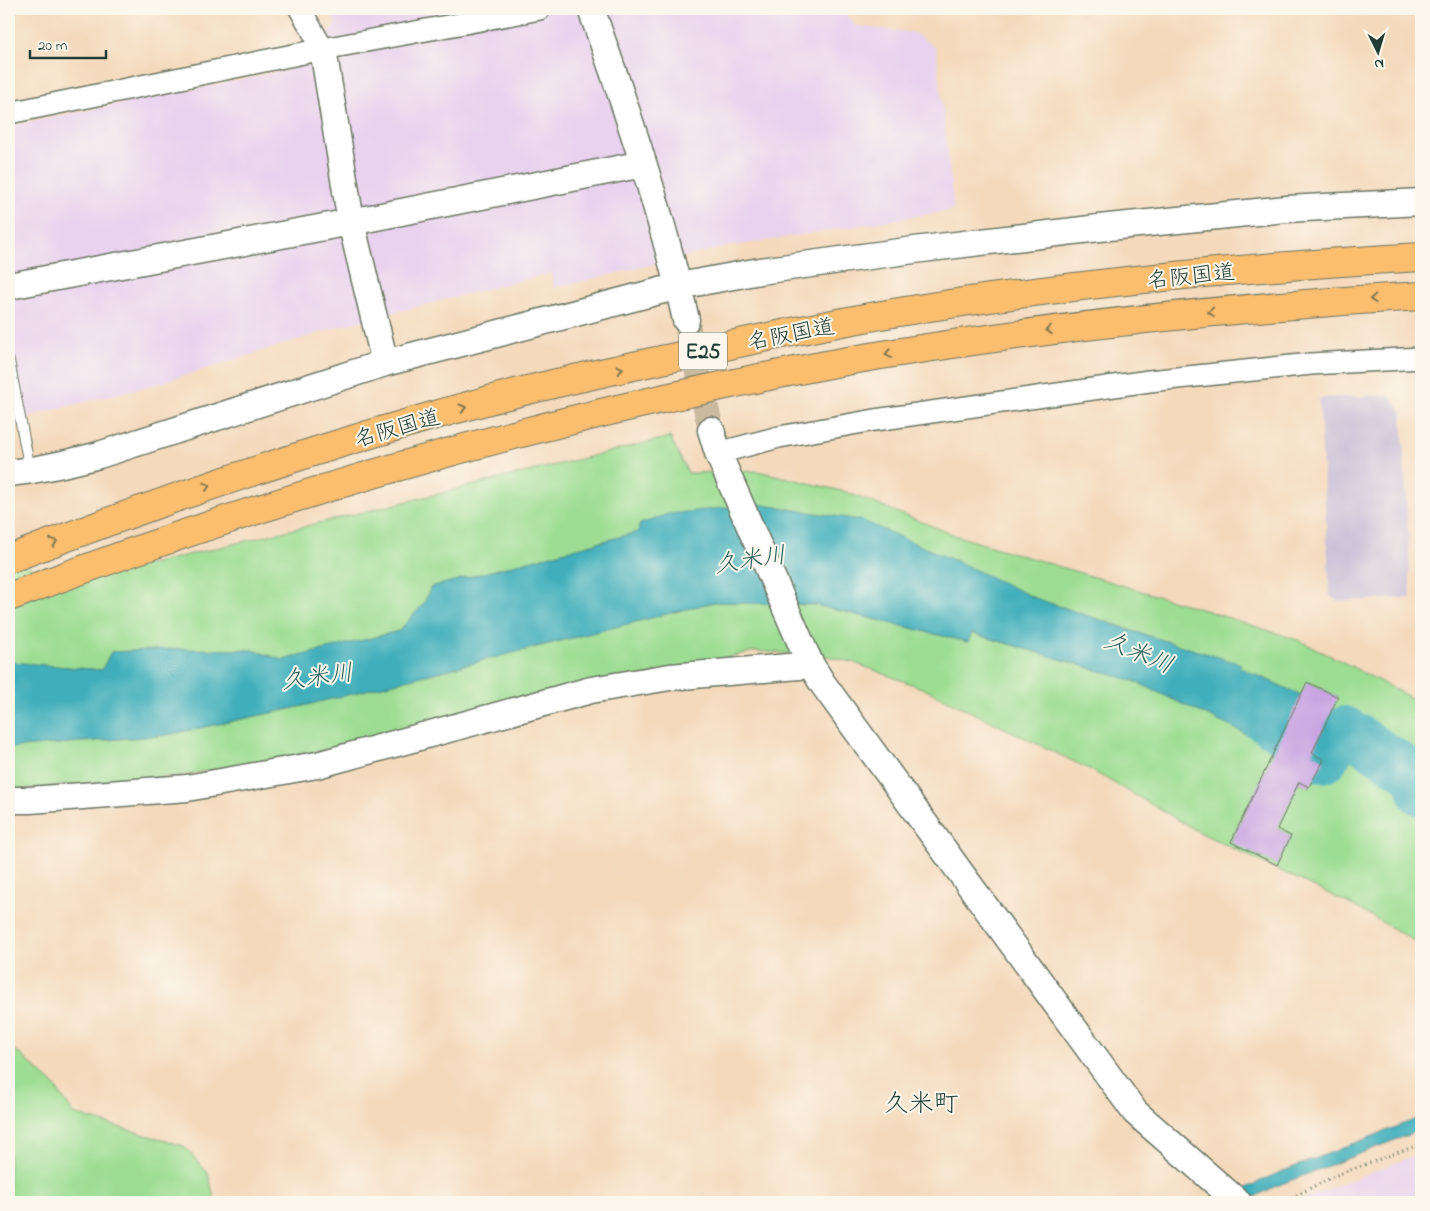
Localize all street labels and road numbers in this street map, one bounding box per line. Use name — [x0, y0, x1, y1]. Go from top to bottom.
street label: 名阪国道 — [1146, 257, 1237, 298]
street label: 名阪国道 — [745, 312, 838, 360]
road number: E25 — [679, 332, 727, 370]
street label: 名阪国道 — [351, 402, 445, 457]

